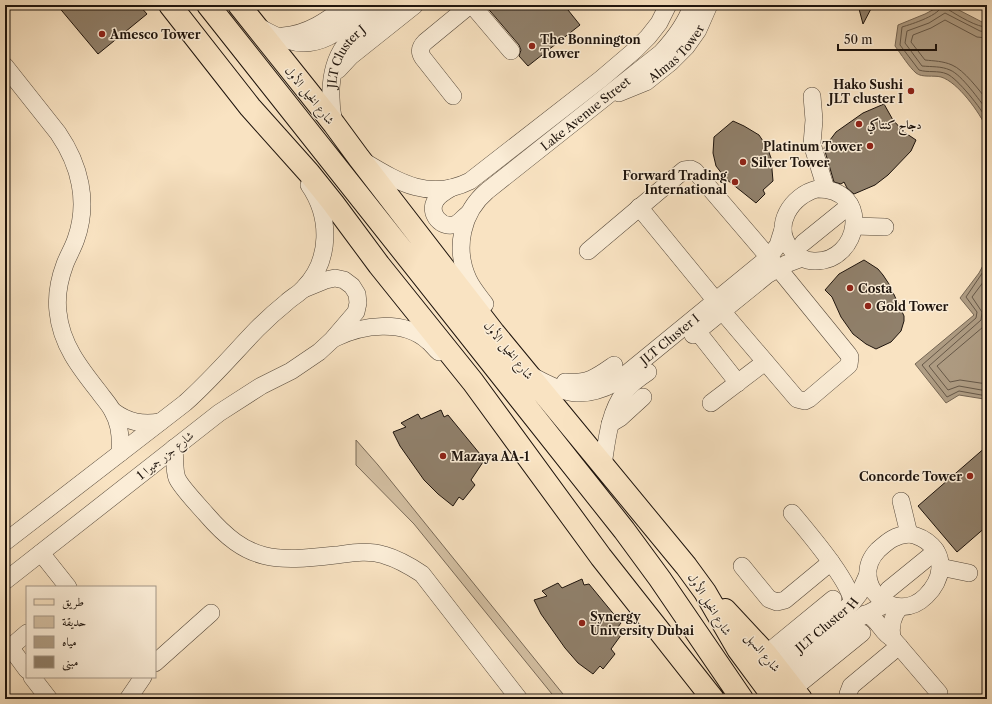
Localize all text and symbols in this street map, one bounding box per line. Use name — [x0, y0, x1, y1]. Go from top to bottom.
street label: JLT Cluster J — [323, 21, 368, 91]
street label: Almas Tower — [644, 22, 707, 86]
scale bar — [838, 26, 936, 52]
place label: Amesco Tower — [109, 27, 201, 42]
marker: Amesco Tower — [97, 29, 107, 39]
place label: The Bonnington Tower — [540, 32, 642, 61]
text: 50 m — [844, 32, 873, 47]
marker: The Bonnington Tower — [527, 41, 537, 51]
street label: شارع الخيل الأول — [279, 62, 339, 130]
street label: Lake Avenue Street — [537, 73, 633, 153]
place label: Hako Sushi JLT cluster I — [827, 77, 904, 106]
marker: Hako Sushi JLT cluster I — [906, 86, 916, 96]
place label: دجاج كنتاكي — [866, 117, 922, 136]
marker: دجاج كنتاكي — [854, 119, 864, 129]
place label: Platinum Tower — [763, 139, 862, 154]
marker: Platinum Tower — [865, 141, 875, 151]
place label: Silver Tower — [751, 155, 830, 170]
marker: Silver Tower — [738, 157, 748, 167]
place label: Forward Trading International — [623, 168, 728, 197]
marker: Forward Trading International — [730, 177, 740, 187]
place label: Costa — [858, 281, 894, 296]
marker: Costa — [845, 283, 855, 293]
place label: Gold Tower — [876, 299, 949, 314]
marker: Gold Tower — [863, 301, 873, 311]
street label: JLT Cluster I — [635, 310, 702, 369]
street label: شارع الخيل الأول — [478, 317, 538, 385]
street label: شارع جزر جميرا 1 — [134, 427, 199, 486]
place label: Mazaya AA-1 — [451, 449, 530, 464]
marker: Mazaya AA-1 — [438, 451, 448, 461]
place label: Concorde Tower — [859, 469, 962, 484]
marker: Concorde Tower — [965, 471, 975, 481]
street label: شارع الخيل الأول — [682, 570, 736, 640]
legend — [26, 586, 156, 678]
text: طريق — [62, 594, 84, 610]
street label: JLT Cluster H — [790, 594, 861, 657]
place label: Synergy University Dubai — [590, 609, 695, 638]
text: حديقة — [62, 614, 86, 630]
marker: Synergy University Dubai — [577, 618, 587, 628]
street label: شارع السهل — [739, 629, 784, 677]
text: مياه — [62, 634, 77, 649]
text: مبنى — [62, 654, 78, 671]

